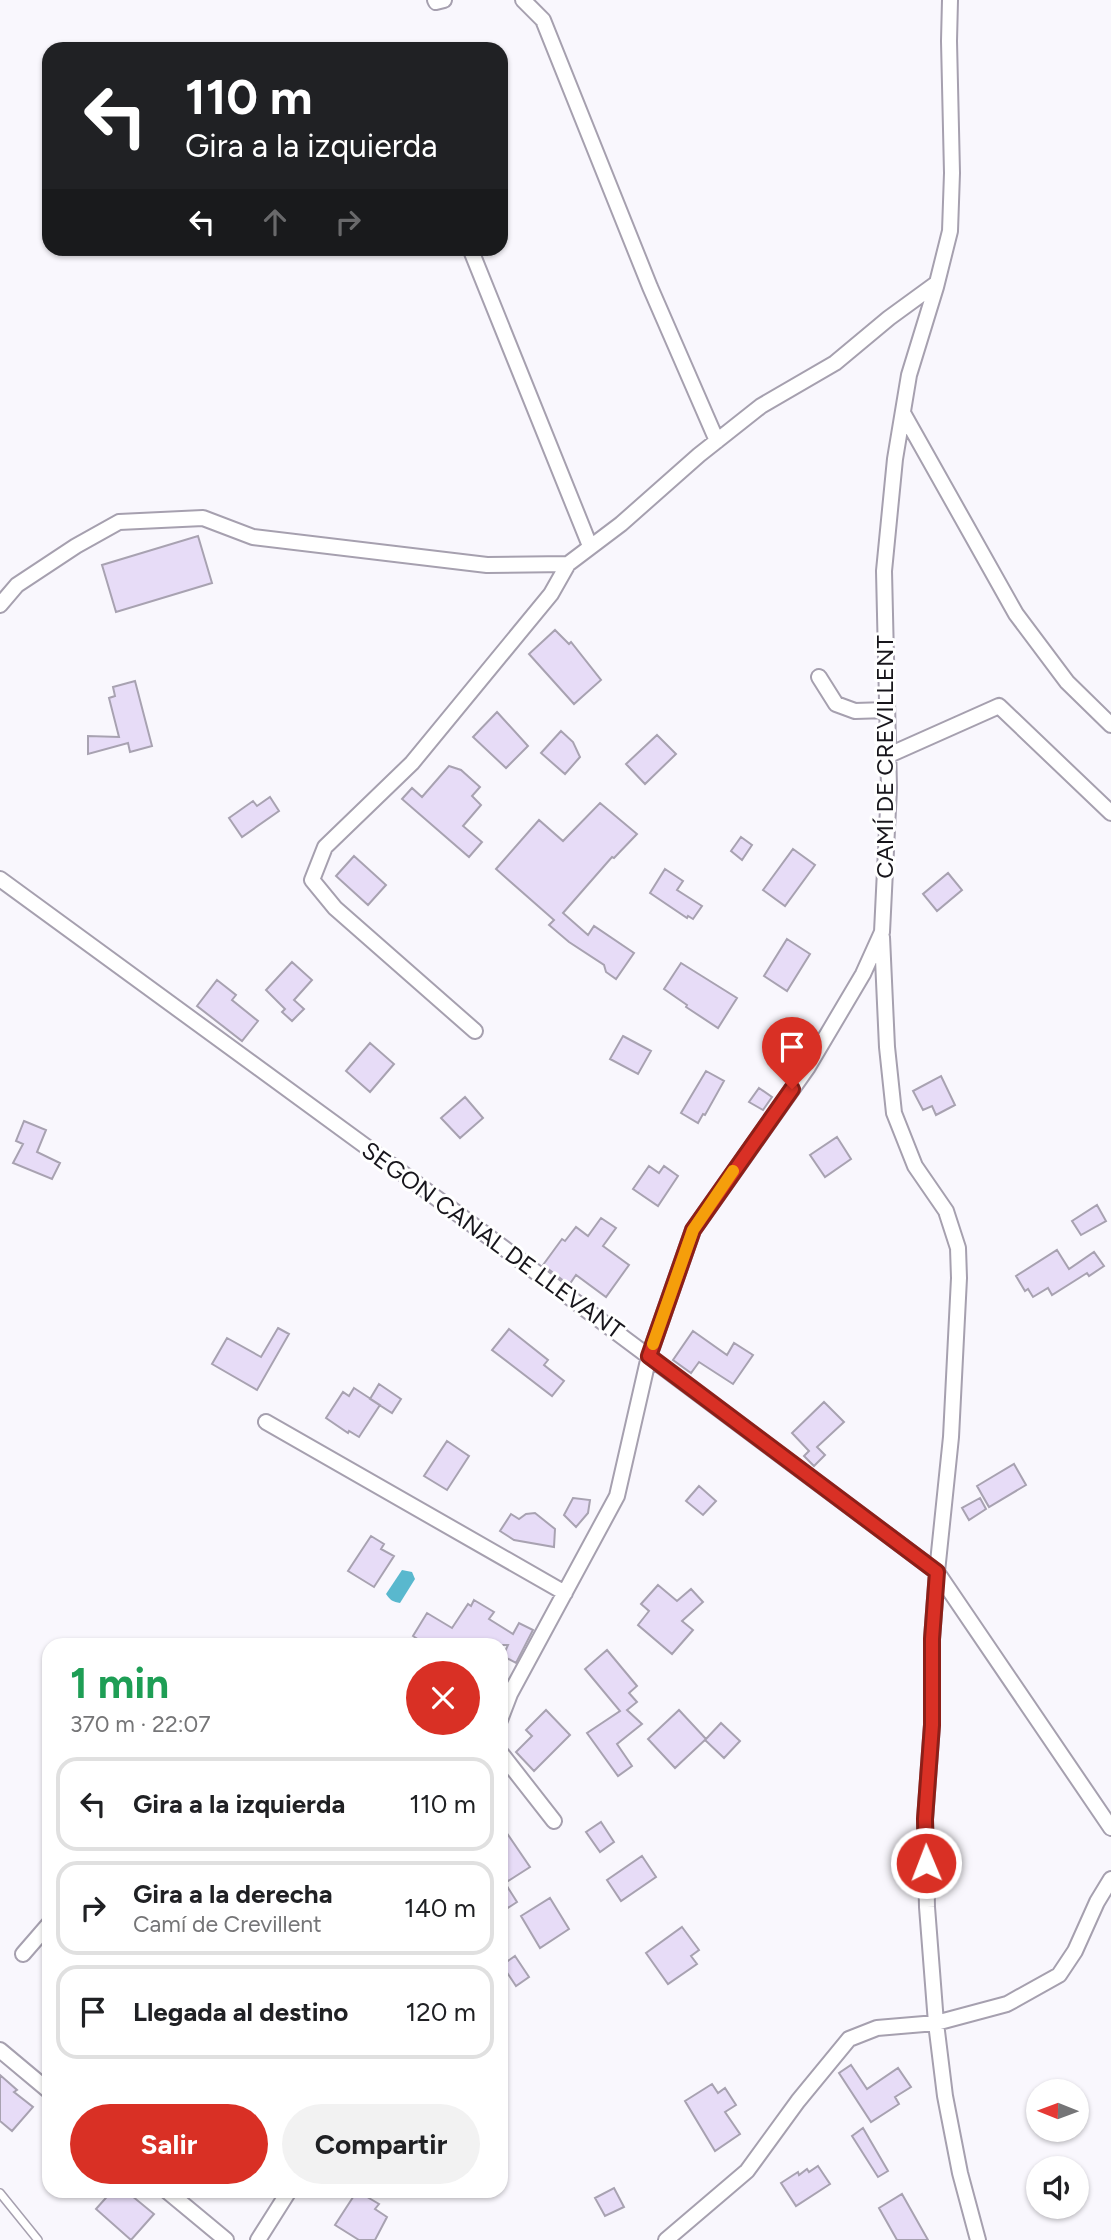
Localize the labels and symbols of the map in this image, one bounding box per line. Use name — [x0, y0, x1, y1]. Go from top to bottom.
street label: CAMÍ DE CREVILLENT — [870, 635, 899, 879]
pin — [762, 1017, 822, 1089]
street label: SEGON CANAL DE LLEVANT — [356, 1135, 630, 1345]
position arrow — [889, 1826, 963, 1900]
north arrow — [1026, 2079, 1088, 2142]

